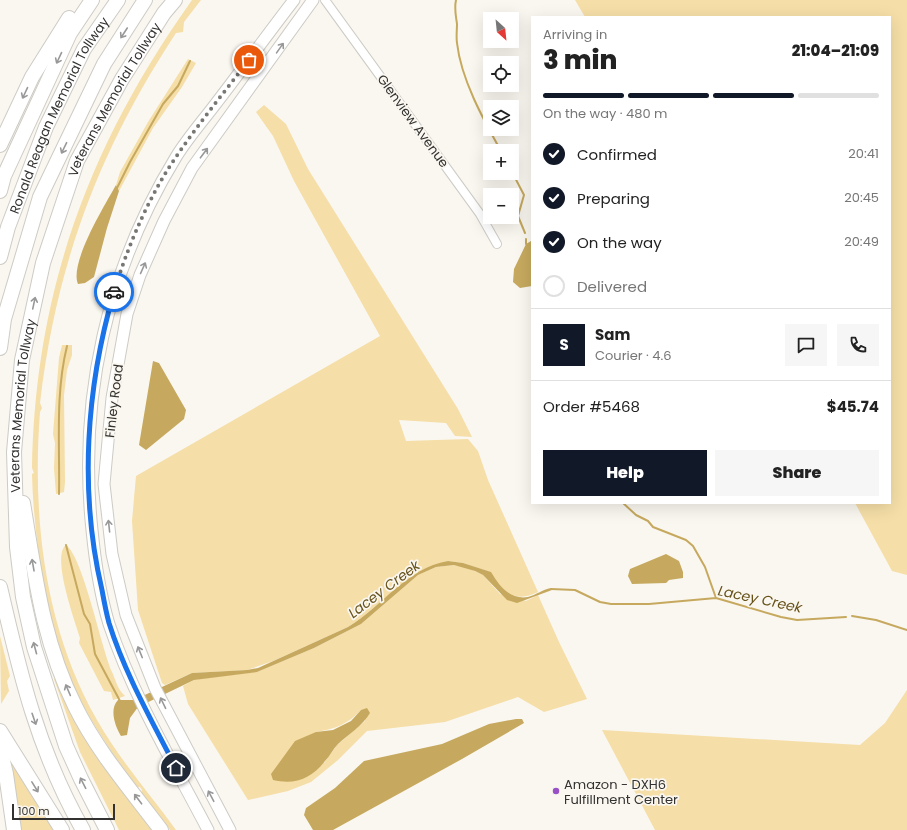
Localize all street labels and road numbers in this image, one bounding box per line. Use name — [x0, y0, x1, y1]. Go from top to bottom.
street label: Ronald Reagan Memorial Tollway — [4, 12, 113, 216]
street label: Veterans Memorial Tollway — [63, 18, 166, 179]
street label: Glenview Avenue — [373, 70, 453, 172]
street label: Veterans Memorial Tollway — [4, 316, 40, 493]
street label: Finley Road — [100, 363, 128, 439]

